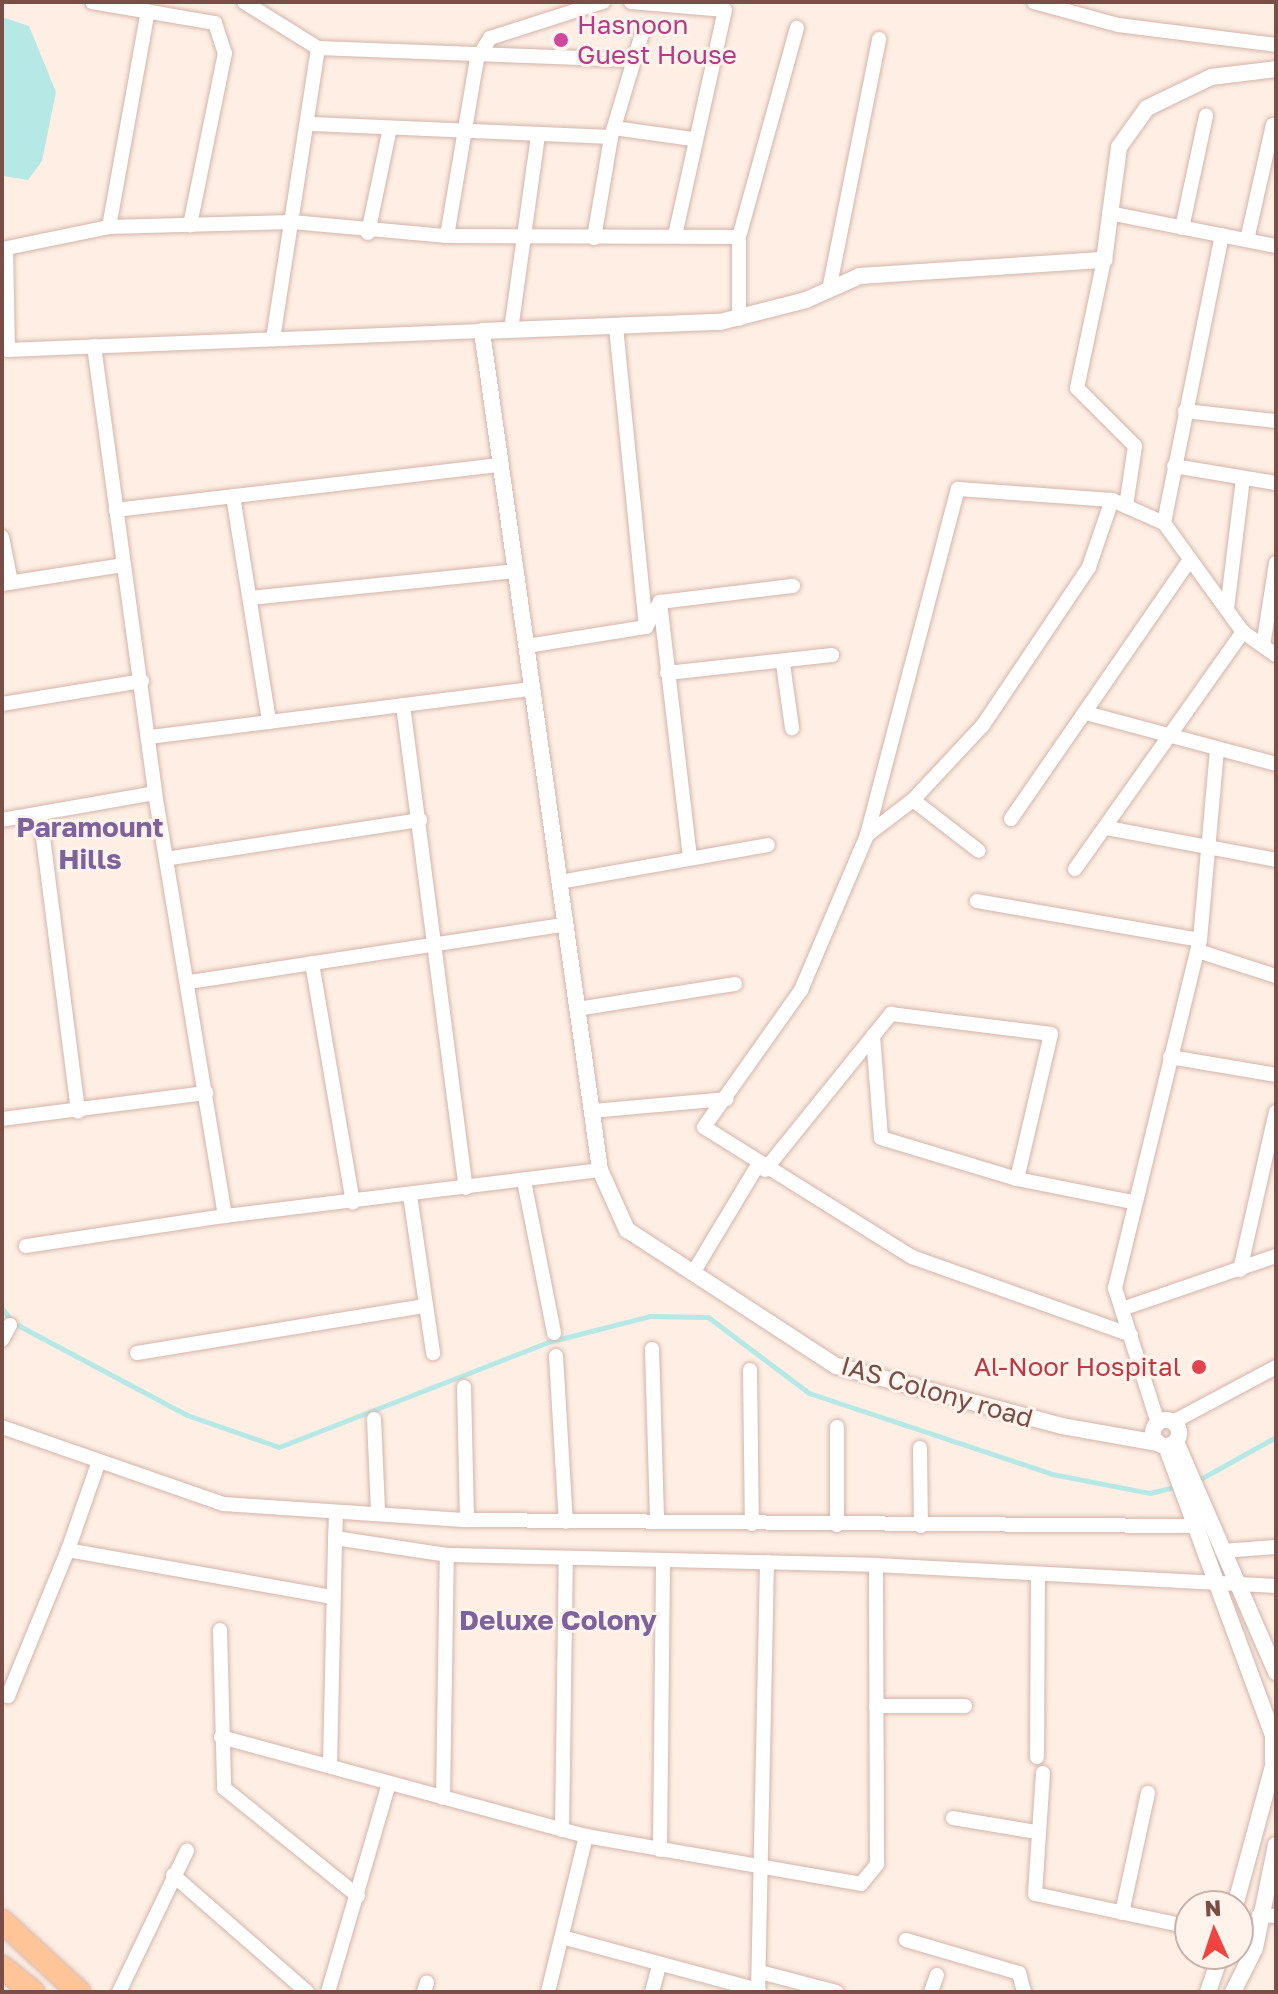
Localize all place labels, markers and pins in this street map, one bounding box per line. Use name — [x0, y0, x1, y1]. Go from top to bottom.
place label: Hasnoon Guest House — [577, 9, 737, 70]
marker: Hasnoon Guest House — [552, 31, 570, 49]
place label: Al-Noor Hospital — [974, 1351, 1181, 1383]
marker: Al-Noor Hospital — [1188, 1356, 1210, 1378]

